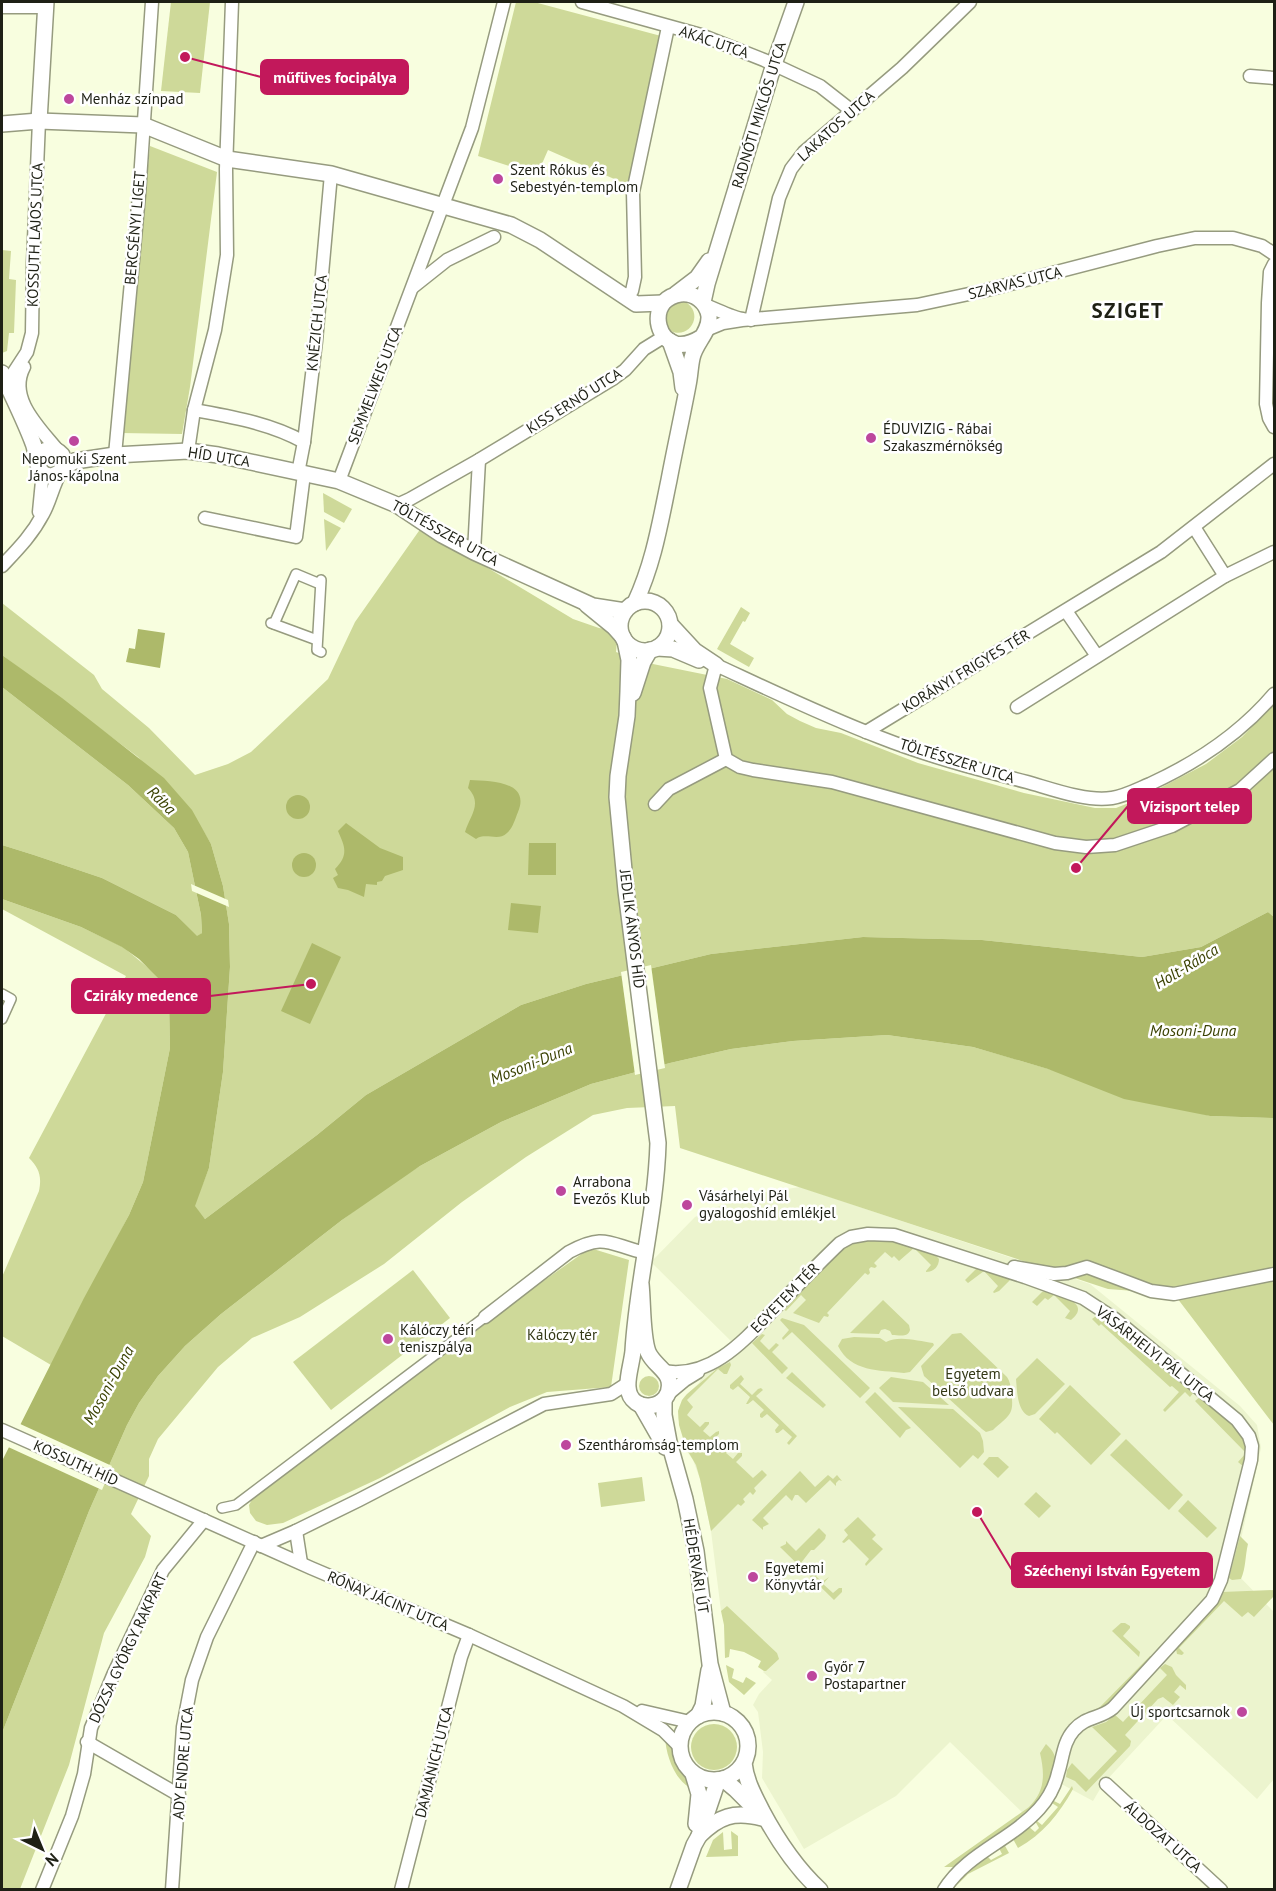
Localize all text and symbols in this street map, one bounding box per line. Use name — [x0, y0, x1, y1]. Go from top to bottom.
street label: AKÁC UTCA — [677, 21, 752, 62]
street label: RADNÓTI MIKLÓS UTCA — [727, 39, 790, 190]
callout: műfüves focipálya — [261, 60, 408, 94]
text: műfüves focipálya — [273, 67, 397, 87]
street label: LAKATOS UTCA — [793, 86, 878, 165]
place label: Menház színpad — [81, 89, 183, 108]
marker: Menház színpad — [62, 92, 76, 106]
place label: Szent Rókus és Sebestyén-templom — [510, 160, 638, 196]
street label: KOSSUTH LAJOS UTCA — [22, 162, 47, 307]
street label: BERCSÉNYI LIGET — [120, 170, 149, 286]
marker: Szent Rókus és Sebestyén-templom — [491, 172, 505, 186]
street label: SZARVAS UTCA — [966, 262, 1064, 303]
street label: KNÉZICH UTCA — [302, 274, 331, 372]
district label: SZIGET — [1091, 297, 1165, 324]
street label: SEMMELWEIS UTCA — [343, 323, 406, 447]
street label: KISS ERNŐ UTCA — [522, 364, 625, 438]
place label: ÉDUVIZIG - Rábai Szakaszmérnökség — [883, 419, 1003, 455]
marker: ÉDUVIZIG - Rábai Szakaszmérnökség — [864, 431, 878, 445]
marker: Nepomuki Szent János-kápolna — [67, 434, 81, 448]
street label: HÍD UTCA — [187, 442, 252, 471]
place label: Nepomuki Szent János-kápolna — [22, 449, 126, 485]
street label: TÖLTÉSSZER UTCA — [388, 495, 502, 570]
street label: KORÁNYI FRIGYES TÉR — [898, 625, 1033, 716]
street label: TÖLTÉSSZER UTCA — [897, 734, 1017, 787]
water label: Rába — [143, 782, 181, 819]
callout: Vízisport telep — [1128, 789, 1251, 823]
text: Vízisport telep — [1139, 796, 1240, 816]
street label: JEDLIK ÁNYOS HÍD — [616, 867, 649, 989]
water label: Holt-Rábca — [1150, 939, 1222, 993]
callout: Cziráky medence — [72, 979, 210, 1013]
text: Cziráky medence — [84, 985, 198, 1005]
water label: Mosoni-Duna — [1150, 1020, 1237, 1040]
water label: Mosoni-Duna — [487, 1037, 575, 1088]
place label: Arrabona Evezős Klub — [573, 1172, 650, 1208]
marker: Arrabona Evezős Klub — [554, 1184, 568, 1198]
place label: Vásárhelyi Pál gyalogoshíd emlékjel — [698, 1186, 836, 1222]
marker: Vásárhelyi Pál gyalogoshíd emlékjel — [680, 1198, 694, 1212]
street label: EGYETEM TÉR — [746, 1258, 823, 1337]
street label: VÁSÁRHELYI PÁL UTCA — [1092, 1301, 1218, 1406]
place label: Kálóczy téri teniszpálya — [400, 1320, 474, 1356]
park label: Kálóczy tér — [527, 1325, 597, 1344]
marker: Kálóczy téri teniszpálya — [381, 1332, 395, 1346]
water label: Mosoni-Duna — [78, 1342, 138, 1428]
park label: Egyetem belső udvara — [932, 1364, 1014, 1400]
street label: KOSSUTH HÍD — [31, 1435, 122, 1490]
place label: Szentháromság-templom — [578, 1435, 739, 1454]
marker: Szentháromság-templom — [559, 1438, 573, 1452]
street label: HÉDERVÁRI ÚT — [680, 1517, 714, 1616]
callout: Széchenyi István Egyetem — [1012, 1553, 1212, 1587]
place label: Egyetemi Könyvtár — [765, 1558, 824, 1594]
text: Széchenyi István Egyetem — [1024, 1560, 1200, 1580]
street label: RÓNAY JÁCINT UTCA — [325, 1566, 452, 1635]
street label: DÓZSA GYÖRGY RAKPART — [84, 1569, 171, 1726]
marker: Egyetemi Könyvtár — [746, 1570, 760, 1584]
place label: Győr 7 Postapartner — [824, 1657, 906, 1693]
marker: Győr 7 Postapartner — [805, 1669, 819, 1683]
place label: Új sportcsarnok — [1130, 1702, 1231, 1721]
street label: DAMJANICH UTCA — [410, 1704, 457, 1820]
marker: Új sportcsarnok — [1235, 1705, 1249, 1719]
street label: ADY ENDRE UTCA — [168, 1706, 197, 1820]
street label: ÁLDOZAT UTCA — [1121, 1797, 1206, 1877]
north arrow — [12, 1819, 72, 1879]
text: N — [42, 1849, 63, 1871]

